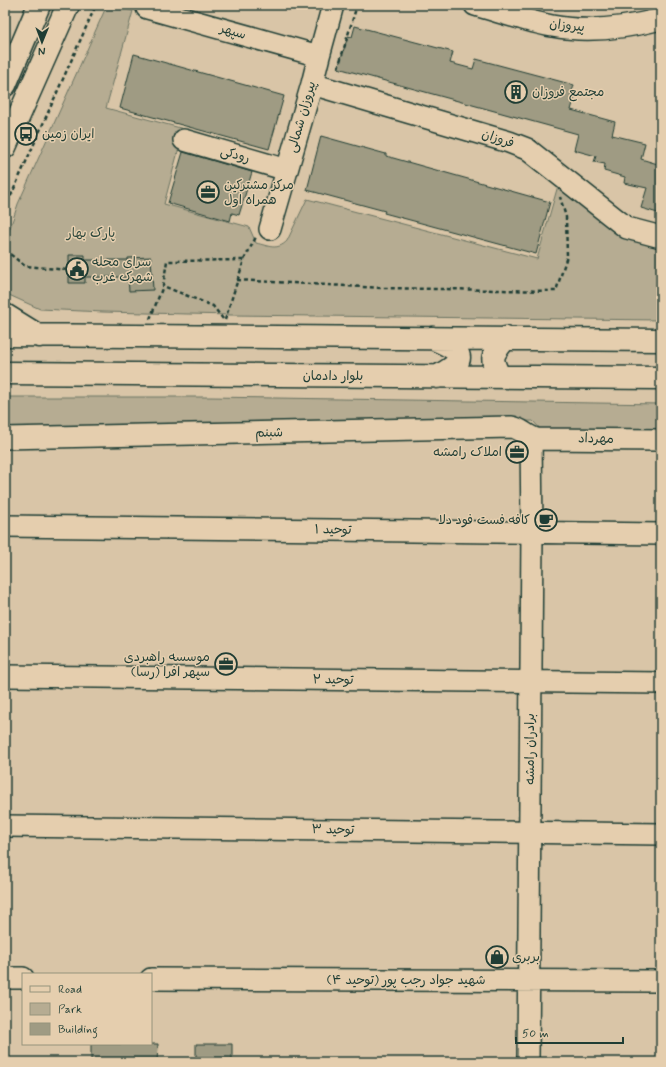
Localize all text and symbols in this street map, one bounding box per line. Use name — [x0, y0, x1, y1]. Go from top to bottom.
street label: پیروزان — [548, 16, 586, 36]
street label: سپهر — [217, 20, 248, 44]
north arrow — [22, 22, 62, 62]
text: N — [38, 44, 46, 58]
street label: پیروزان شمالی — [284, 79, 320, 155]
building icon: مجتمع فروزان — [503, 79, 529, 105]
place label: مجتمع فروزان — [532, 84, 604, 102]
bus stop icon: ایران زمین — [13, 121, 39, 147]
place label: ایران زمین — [42, 126, 94, 143]
street label: فروزان — [480, 126, 516, 152]
street label: رودکی — [218, 143, 252, 167]
place label: مرکز مشترکین همراه اول — [224, 177, 294, 209]
office icon: مرکز مشترکین همراه اول — [195, 179, 221, 205]
park label: پارک بهار — [66, 225, 115, 242]
place label: سرای محله شهرک غرب — [92, 254, 153, 286]
public building icon: سرای محله شهرک غرب — [64, 256, 90, 282]
street label: بلوار دادمان — [303, 368, 363, 385]
street label: شبنم — [255, 424, 283, 443]
street label: مهرداد — [578, 430, 614, 448]
office icon: املاک رامشه — [504, 439, 530, 465]
place label: املاک رامشه — [433, 444, 502, 461]
cafe icon: کافه فست فود دلا — [533, 507, 559, 533]
place label: کافه فست فود دلا — [438, 512, 530, 529]
street label: توحید ۱ — [314, 521, 352, 539]
place label: موسسه راهبردی سپهر افرا (رسا) — [124, 649, 210, 681]
office icon: موسسه راهبردی سپهر افرا (رسا) — [213, 651, 239, 677]
street label: توحید ۲ — [312, 671, 354, 689]
street label: برادران رامشه — [522, 713, 539, 785]
street label: توحید ۳ — [311, 821, 355, 839]
shop icon: بربری — [484, 944, 510, 970]
place label: بربری — [512, 949, 540, 966]
street label: شهید جواد رجب پور (توحید ۴) — [327, 972, 485, 989]
legend — [22, 973, 152, 1045]
text: Road — [58, 982, 82, 998]
text: Park — [58, 1002, 82, 1018]
scale bar — [516, 1019, 623, 1045]
text: Building — [58, 1022, 98, 1039]
text: 50 m — [522, 1026, 549, 1042]

